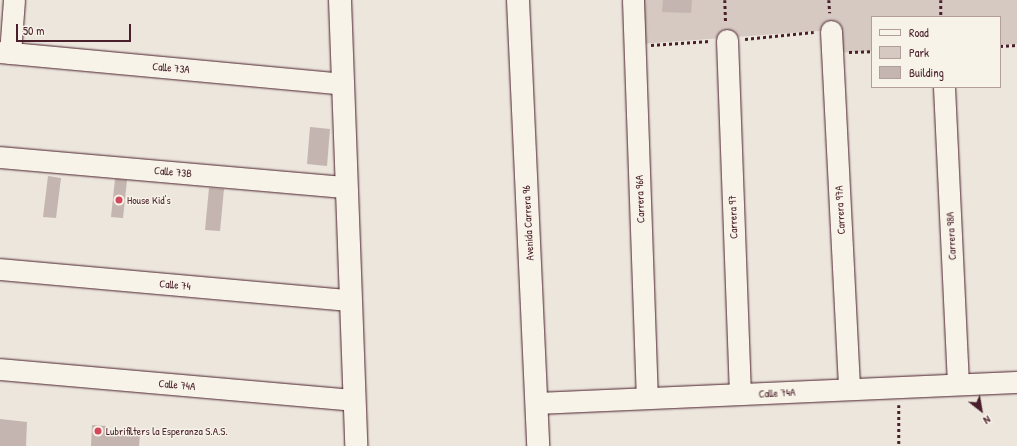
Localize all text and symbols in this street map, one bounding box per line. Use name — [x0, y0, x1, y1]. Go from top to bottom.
scale bar — [18, 16, 133, 42]
legend — [871, 16, 1001, 88]
text: 50 m — [23, 22, 44, 39]
text: Road — [909, 24, 929, 41]
text: Park — [909, 44, 929, 61]
street label: Calle 73A — [152, 60, 190, 76]
text: Building — [909, 64, 944, 81]
street label: Calle 73B — [154, 164, 192, 180]
street label: Carrera 96A — [633, 175, 647, 223]
street label: Avenida Carrera 96 — [519, 185, 537, 261]
street label: Carrera 97A — [832, 185, 848, 235]
place label: House Kid's — [127, 193, 171, 207]
marker: House Kid's — [114, 195, 124, 205]
street label: Carrera 97 — [726, 195, 740, 239]
street label: Carrera 98A — [943, 211, 959, 261]
street label: Calle 74 — [159, 277, 191, 293]
street label: Calle 74A — [158, 377, 196, 393]
street label: Calle 74A — [758, 385, 796, 401]
north arrow — [961, 390, 1001, 430]
text: N — [981, 413, 993, 428]
place label: Lubrifilters la Esperanza S.A.S. — [106, 424, 228, 438]
marker: Lubrifilters la Esperanza S.A.S. — [93, 426, 103, 436]

